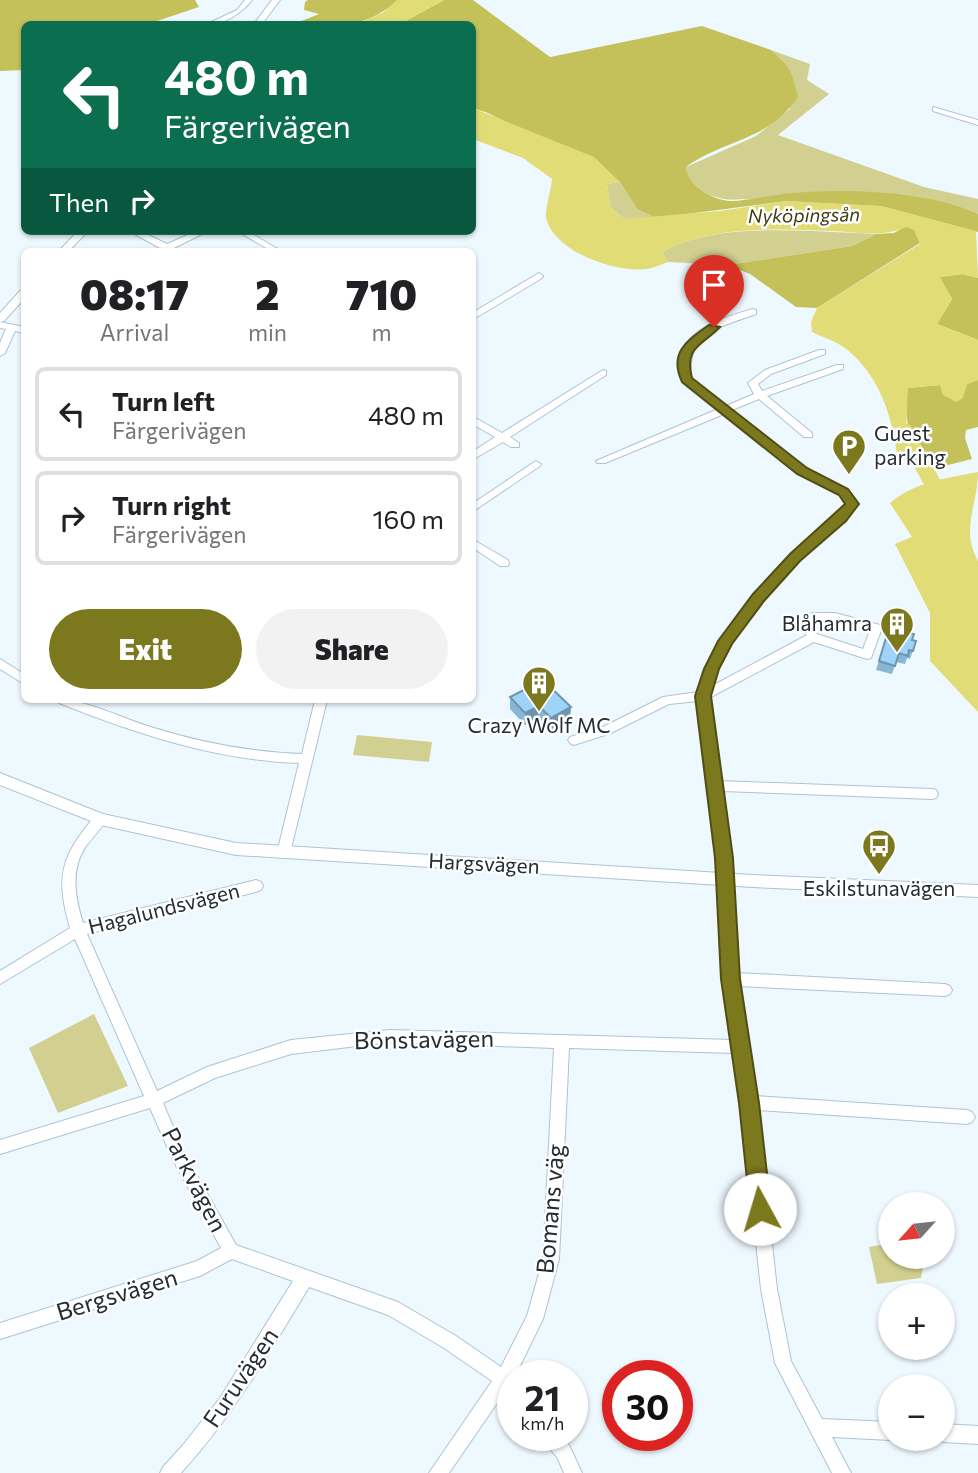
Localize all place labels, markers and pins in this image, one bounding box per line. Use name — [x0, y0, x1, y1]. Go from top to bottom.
pin — [684, 255, 744, 327]
place label: Guest parking — [874, 420, 946, 469]
parking icon: Guest parking — [830, 427, 868, 476]
building icon: Blåhamra — [878, 605, 916, 654]
place label: Blåhamra — [782, 610, 872, 635]
building icon: Crazy Wolf MC — [520, 664, 558, 713]
place label: Crazy Wolf MC — [467, 712, 611, 737]
bus stop icon: Eskilstunavägen — [860, 827, 898, 876]
place label: Eskilstunavägen — [803, 875, 955, 900]

